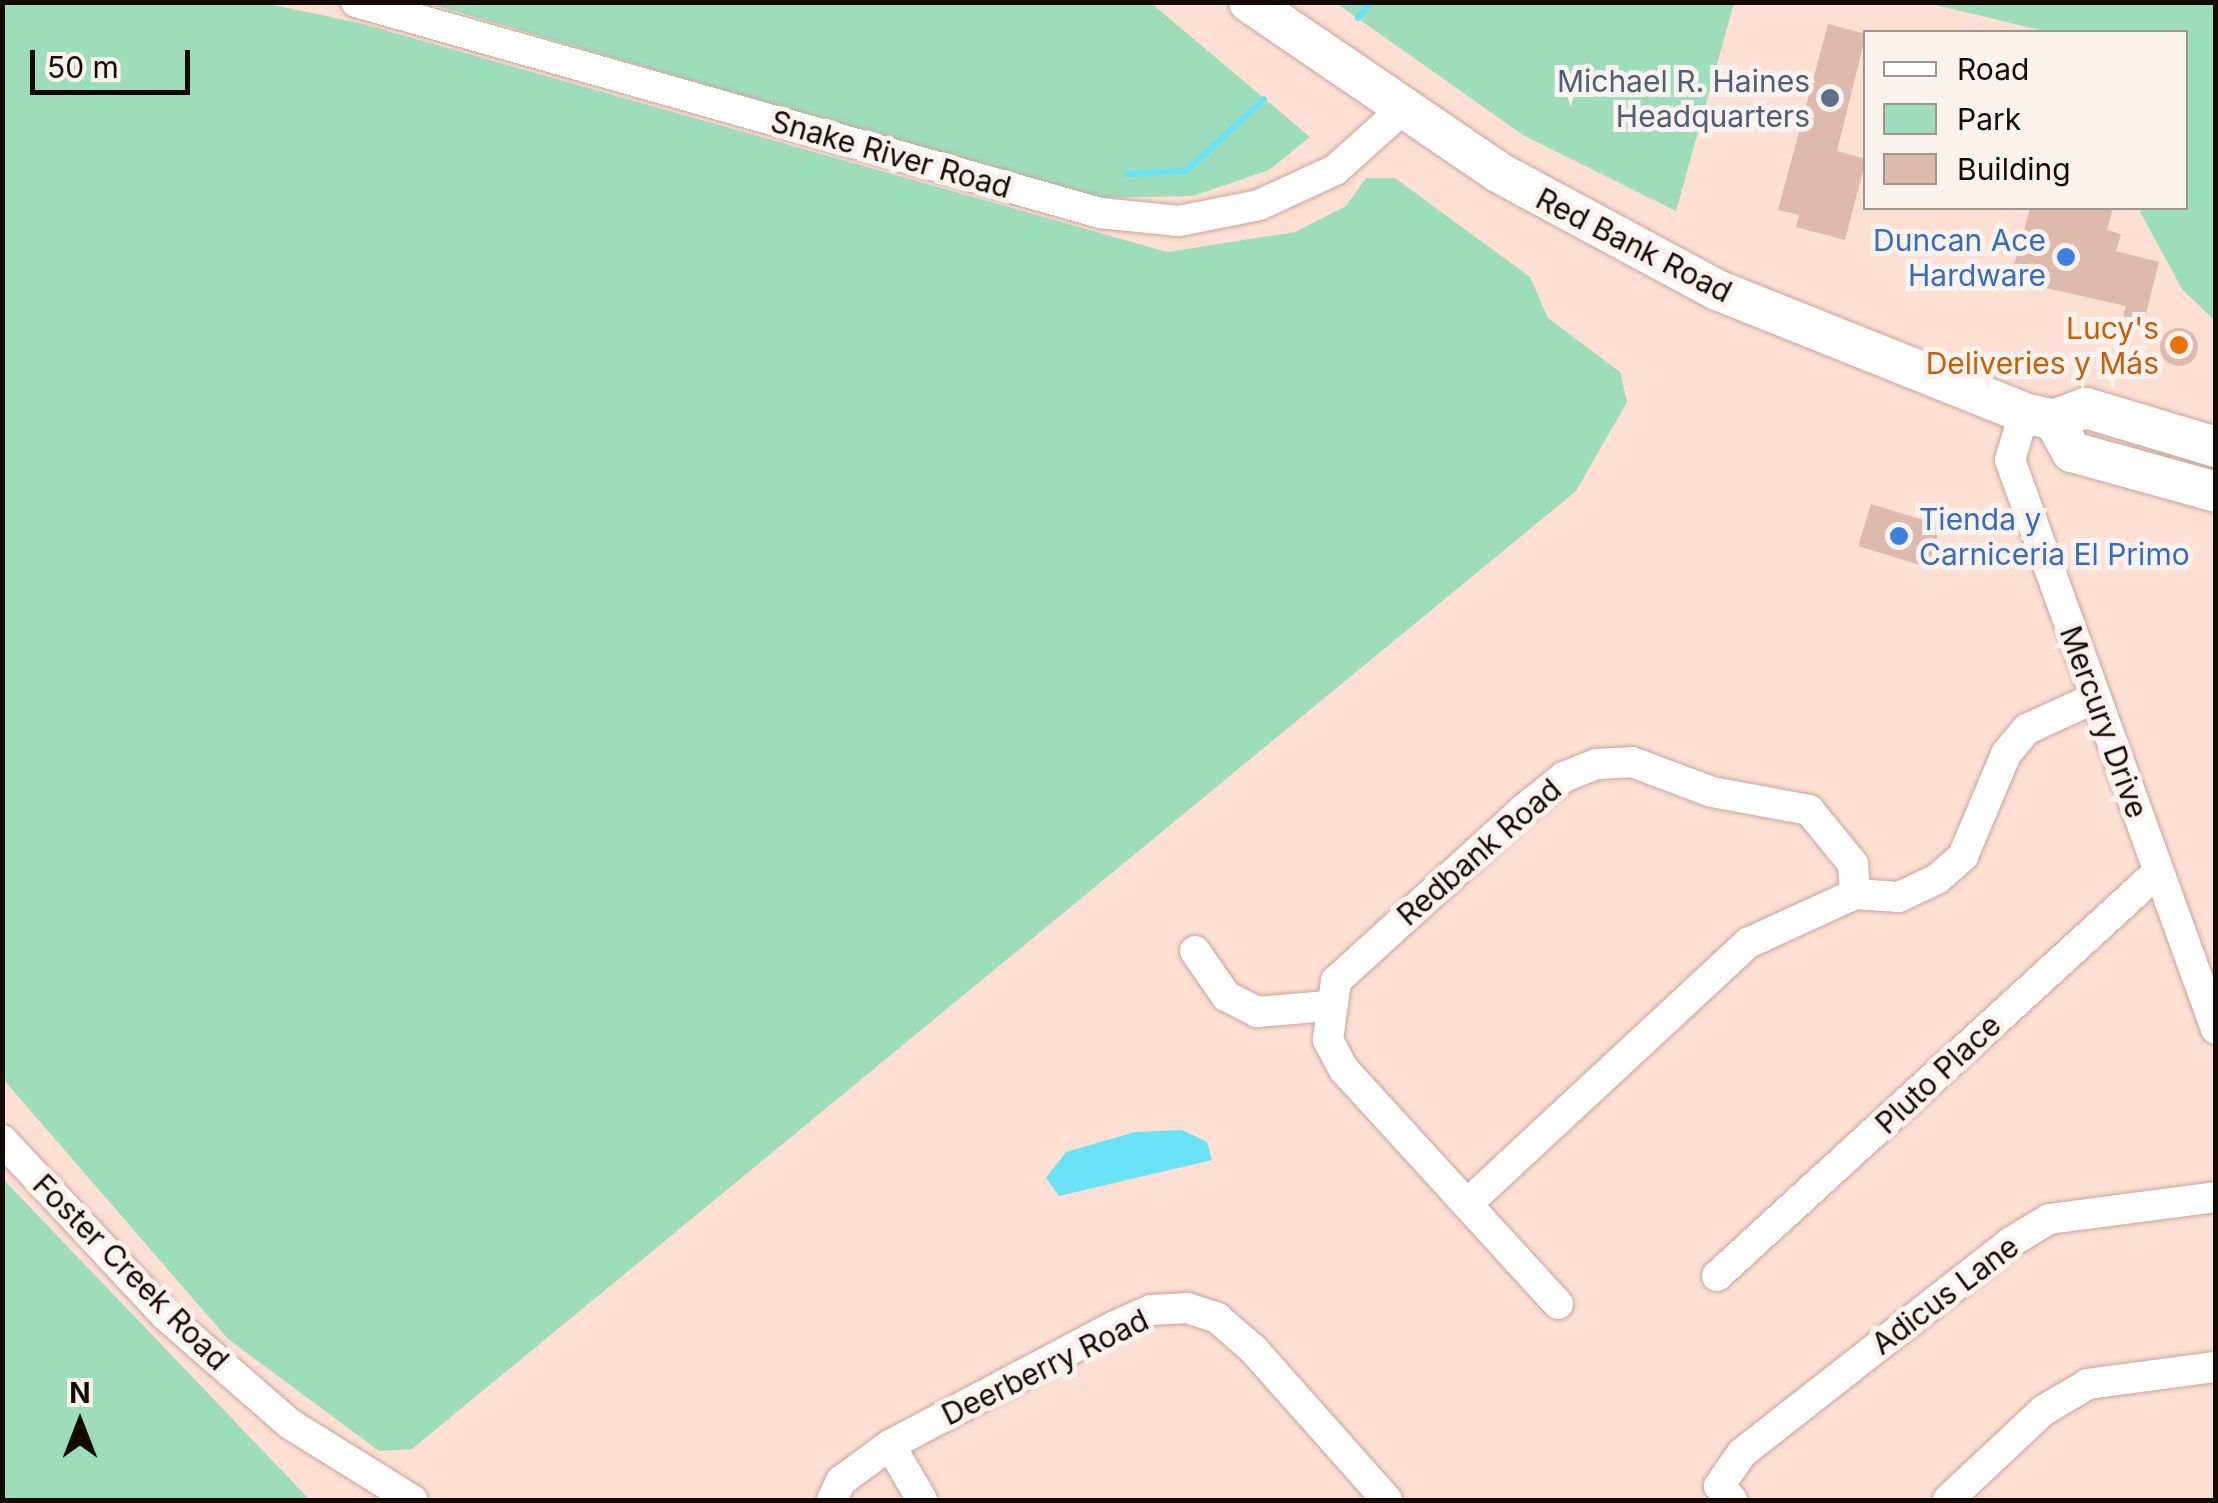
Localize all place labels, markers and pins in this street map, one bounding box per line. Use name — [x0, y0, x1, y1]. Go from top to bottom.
place label: Michael R. Haines Headquarters — [1557, 63, 1810, 134]
marker: Michael R. Haines Headquarters — [1819, 87, 1841, 109]
place label: Duncan Ace Hardware — [1873, 222, 2046, 292]
marker: Duncan Ace Hardware — [2055, 246, 2077, 268]
place label: Lucy's Deliveries y Más — [1926, 310, 2159, 380]
marker: Lucy's Deliveries y Más — [2168, 334, 2190, 356]
place label: Tienda y Carniceria El Primo — [1919, 501, 2190, 572]
marker: Tienda y Carniceria El Primo — [1888, 525, 1910, 547]

